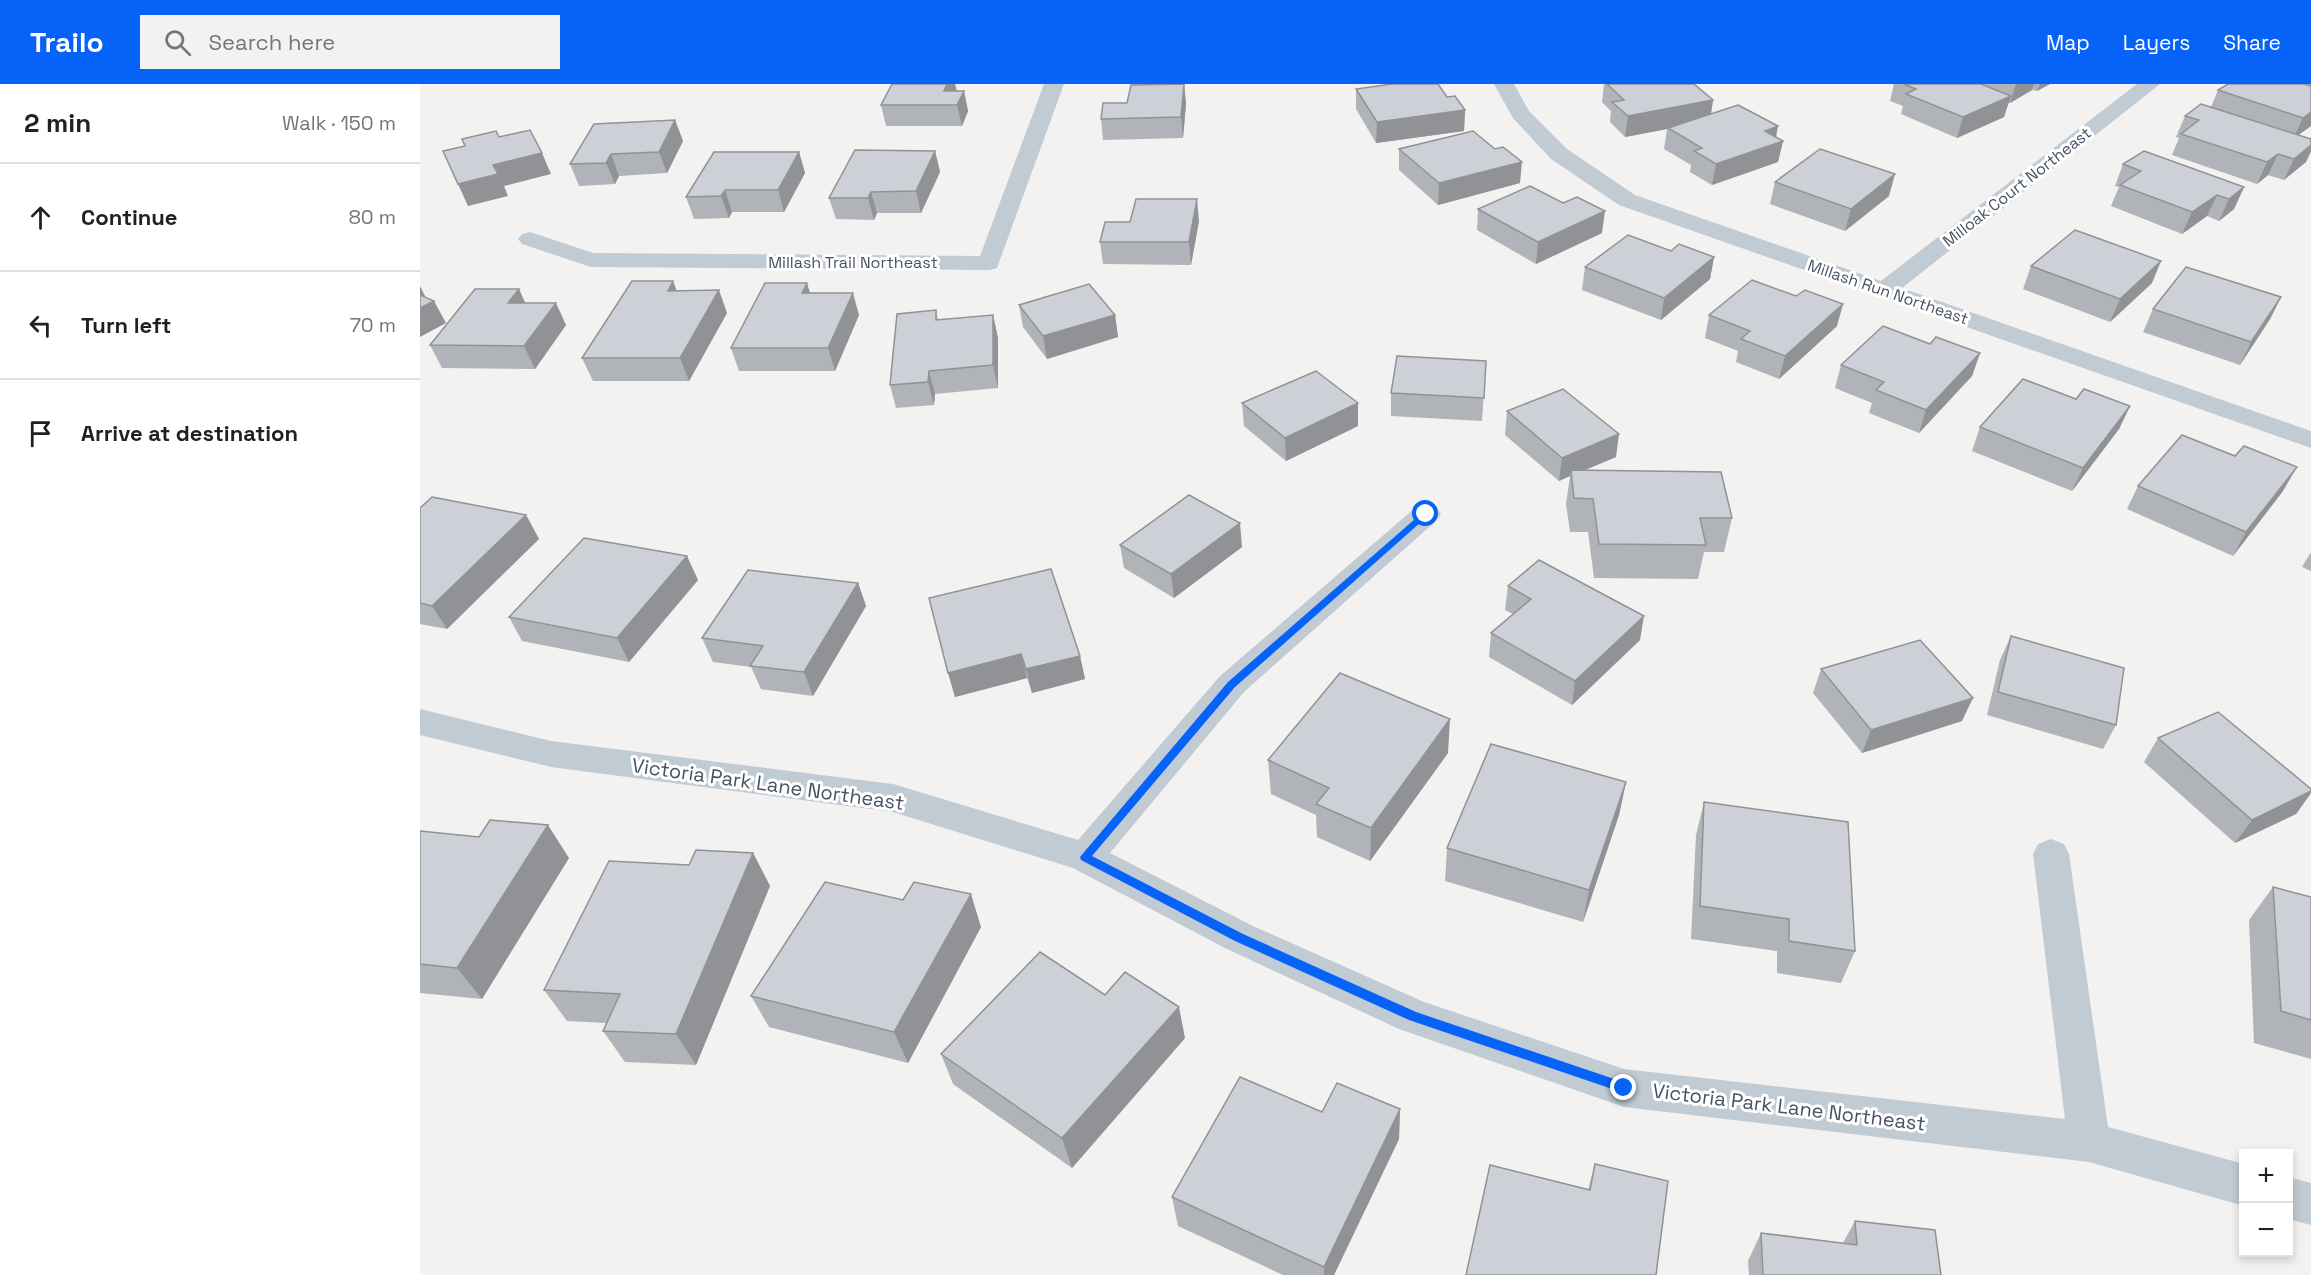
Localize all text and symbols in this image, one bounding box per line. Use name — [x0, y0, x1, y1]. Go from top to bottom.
search box — [140, 15, 560, 69]
text: Trailo — [30, 24, 104, 60]
icon: search — [161, 26, 194, 59]
text: Search here — [209, 28, 335, 56]
text: Map — [2046, 29, 2090, 56]
text: Layers — [2123, 29, 2190, 56]
text: Share — [2223, 29, 2281, 56]
text: 2 min — [24, 106, 91, 140]
text: Walk · 150 m — [282, 110, 396, 136]
street label: Milloak Court Northeast — [1939, 122, 2095, 252]
icon: ahead — [24, 201, 57, 234]
text: Continue — [81, 203, 177, 231]
text: 80 m — [348, 204, 396, 230]
street label: Millash Trail Northeast — [768, 252, 938, 273]
street label: Millash Run Northeast — [1805, 255, 1971, 329]
icon: left — [24, 309, 57, 342]
text: Turn left — [81, 311, 171, 339]
text: 70 m — [350, 312, 396, 338]
icon: arrive — [24, 417, 57, 450]
text: Arrive at destination — [81, 419, 298, 447]
route start — [1412, 500, 1438, 526]
street label: Victoria Park Lane Northeast — [630, 752, 906, 816]
route end — [1610, 1074, 1636, 1100]
street label: Victoria Park Lane Northeast — [1651, 1077, 1927, 1137]
map controls — [2239, 1149, 2293, 1257]
button: + — [2239, 1149, 2293, 1203]
button: − — [2239, 1203, 2293, 1257]

